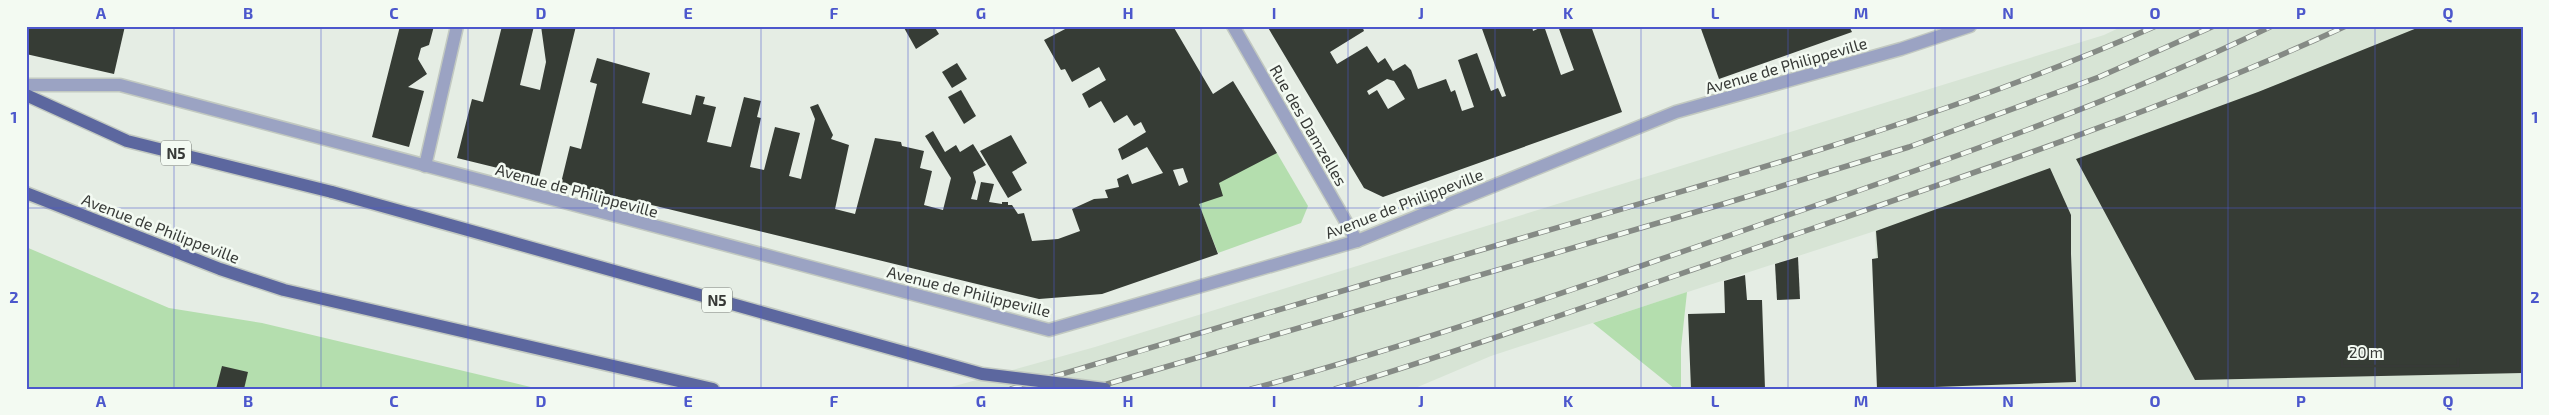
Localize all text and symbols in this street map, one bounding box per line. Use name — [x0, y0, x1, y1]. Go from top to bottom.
text: A — [96, 3, 107, 22]
text: B — [243, 3, 253, 22]
text: C — [389, 3, 399, 22]
text: D — [536, 3, 547, 22]
text: E — [683, 3, 693, 22]
text: F — [830, 3, 839, 22]
text: G — [976, 3, 986, 22]
text: H — [1122, 3, 1134, 22]
text: I — [1272, 3, 1276, 22]
text: J — [1418, 3, 1424, 22]
text: K — [1563, 3, 1574, 22]
text: L — [1711, 3, 1720, 22]
text: M — [1854, 3, 1868, 22]
text: N — [2002, 3, 2014, 22]
text: O — [2149, 3, 2161, 22]
text: P — [2296, 3, 2306, 22]
text: Q — [2442, 3, 2454, 23]
street label: Avenue de Philippeville — [1703, 33, 1869, 97]
street label: Rue des Damzelles — [1267, 61, 1351, 189]
text: 1 — [11, 107, 17, 126]
text: 1 — [2532, 107, 2538, 126]
road number: N5 — [161, 140, 191, 166]
street label: Avenue de Philippeville — [494, 159, 660, 221]
street label: Avenue de Philippeville — [1322, 164, 1486, 242]
street label: Avenue de Philippeville — [79, 189, 243, 267]
street label: Avenue de Philippeville — [885, 262, 1053, 320]
text: 2 — [9, 287, 19, 306]
text: 2 — [2530, 287, 2540, 306]
road number: N5 — [702, 288, 732, 312]
scale bar — [2342, 335, 2458, 367]
text: 20 m — [2349, 343, 2383, 361]
text: A — [96, 391, 107, 410]
text: B — [243, 391, 253, 410]
text: C — [389, 391, 399, 410]
text: D — [536, 391, 547, 410]
text: E — [683, 391, 693, 410]
text: F — [830, 391, 839, 410]
text: G — [976, 391, 986, 410]
text: H — [1122, 391, 1134, 410]
text: I — [1272, 391, 1276, 410]
text: J — [1418, 391, 1424, 410]
text: K — [1563, 391, 1574, 410]
text: L — [1711, 391, 1720, 410]
text: M — [1854, 391, 1868, 410]
text: N — [2002, 391, 2014, 410]
text: O — [2149, 391, 2161, 410]
text: P — [2296, 391, 2306, 410]
text: Q — [2442, 391, 2454, 411]

